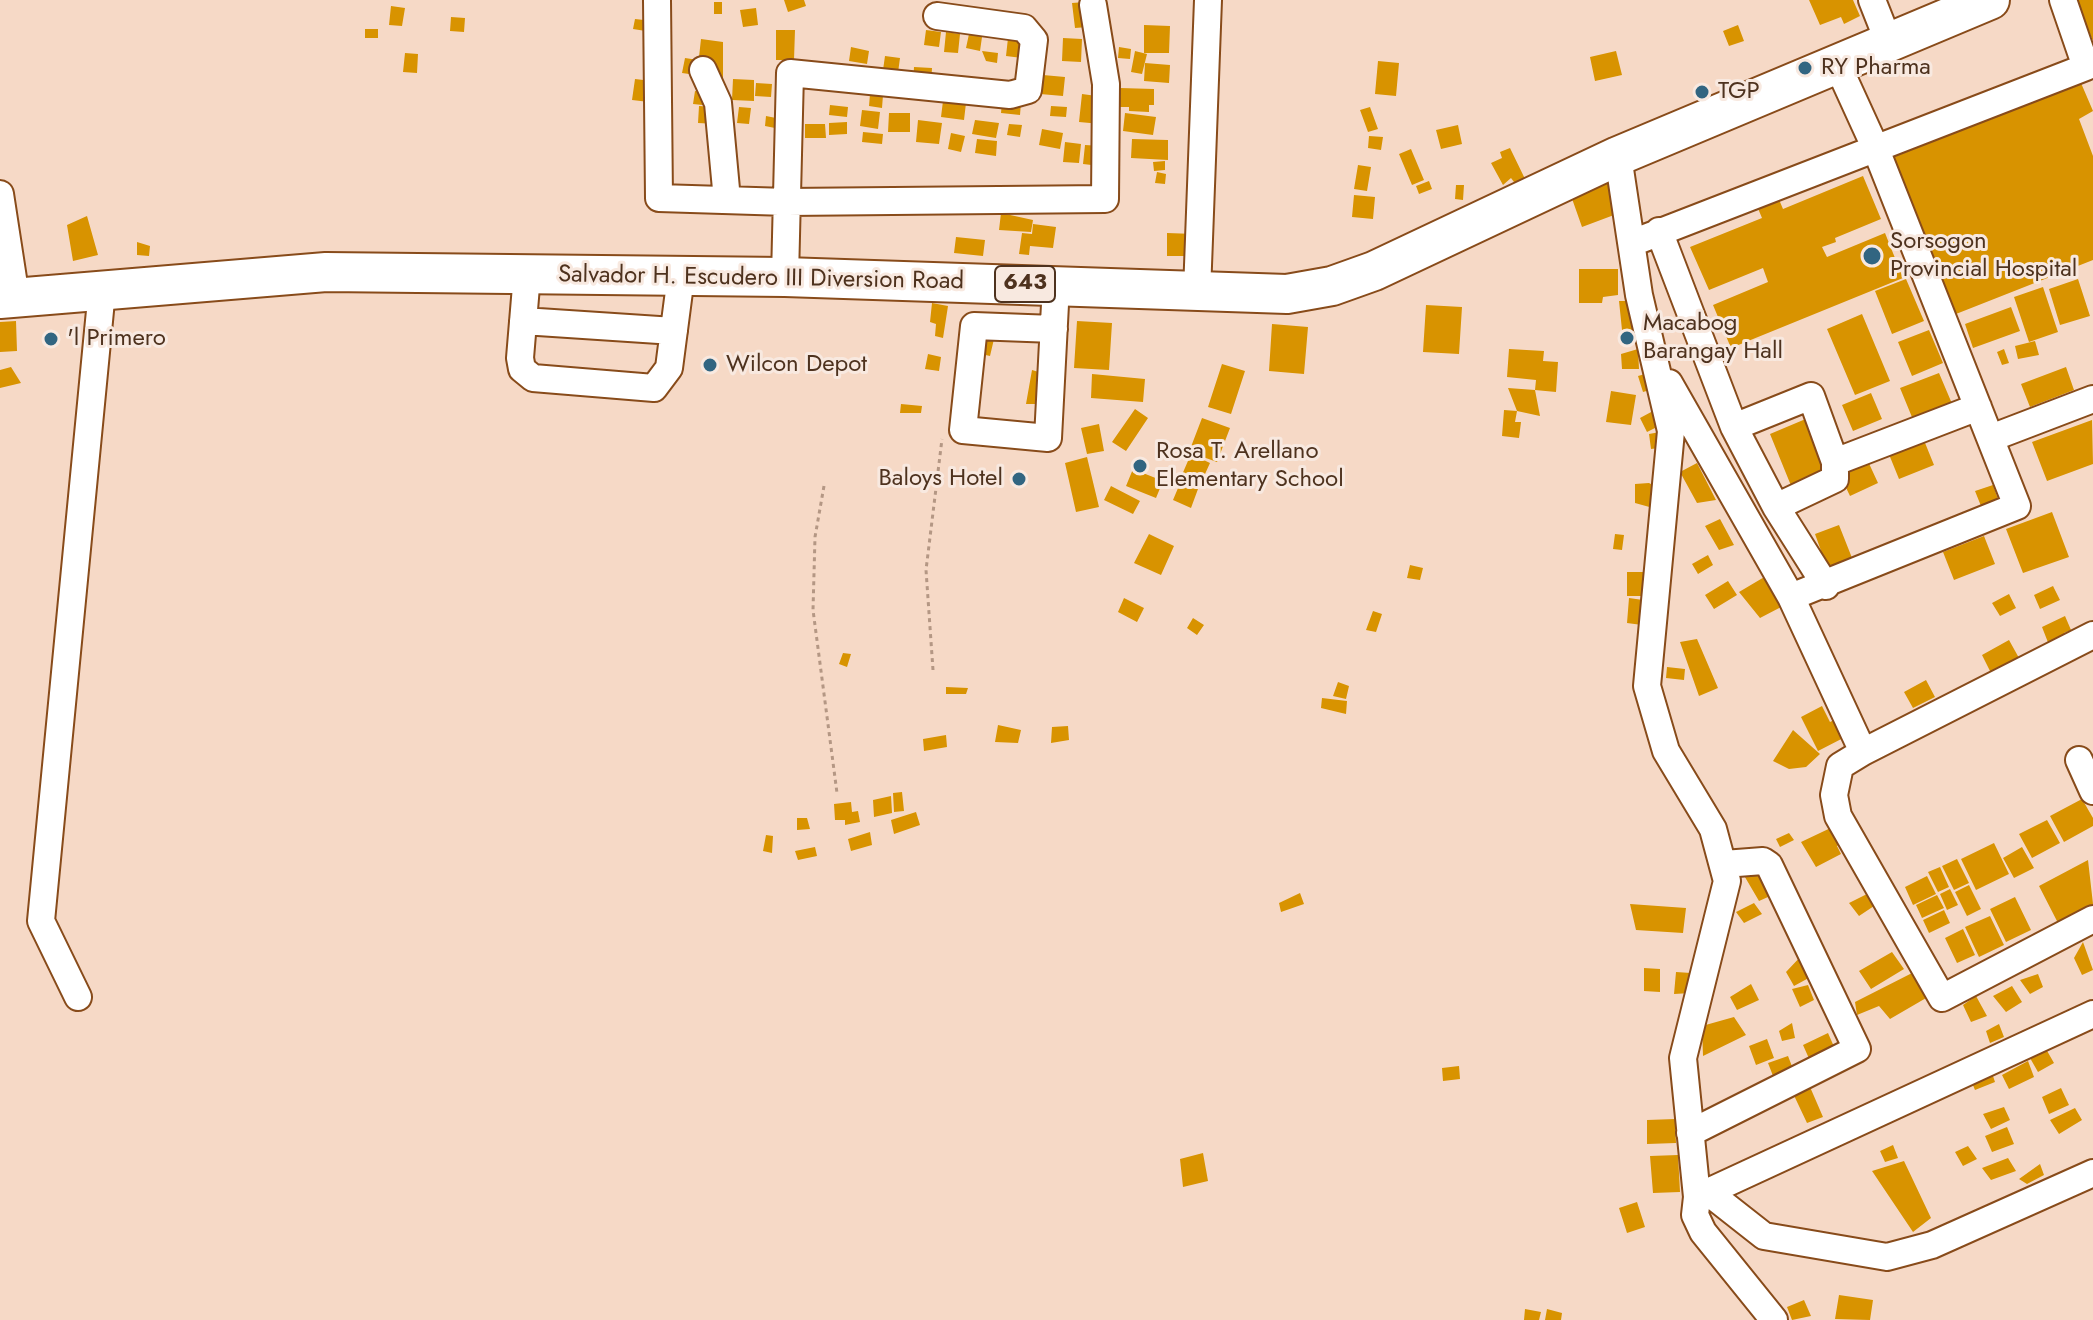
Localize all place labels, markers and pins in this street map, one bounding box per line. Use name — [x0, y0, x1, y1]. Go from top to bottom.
place label: RY Pharma — [1821, 54, 1931, 82]
marker: RY Pharma — [1796, 59, 1814, 77]
place label: TGP — [1718, 78, 1760, 106]
marker: TGP — [1693, 83, 1711, 101]
place label: Sorsogon Provincial Hospital — [1890, 228, 2077, 284]
marker: Sorsogon Provincial Hospital — [1861, 245, 1883, 267]
place label: Macabog Barangay Hall — [1643, 310, 1783, 366]
place label: 'l Primero — [67, 325, 166, 353]
marker: Macabog Barangay Hall — [1618, 329, 1636, 347]
marker: 'l Primero — [42, 330, 60, 348]
place label: Wilcon Depot — [726, 351, 867, 379]
marker: Wilcon Depot — [701, 356, 719, 374]
place label: Rosa T. Arellano Elementary School — [1156, 438, 1344, 494]
marker: Rosa T. Arellano Elementary School — [1131, 457, 1149, 475]
place label: Baloys Hotel — [878, 465, 1003, 493]
marker: Baloys Hotel — [1010, 470, 1028, 488]

